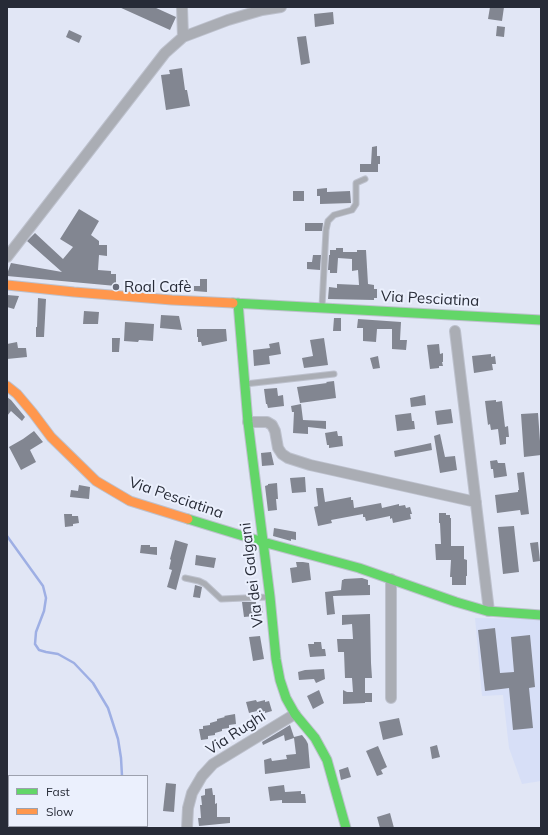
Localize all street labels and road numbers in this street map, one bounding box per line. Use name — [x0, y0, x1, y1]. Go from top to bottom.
street label: Via Pesciatina — [380, 287, 480, 311]
street label: Via Pesciatina — [126, 473, 226, 523]
street label: Via dei Galgani — [237, 522, 267, 628]
street label: Via Rughi — [203, 707, 269, 759]

